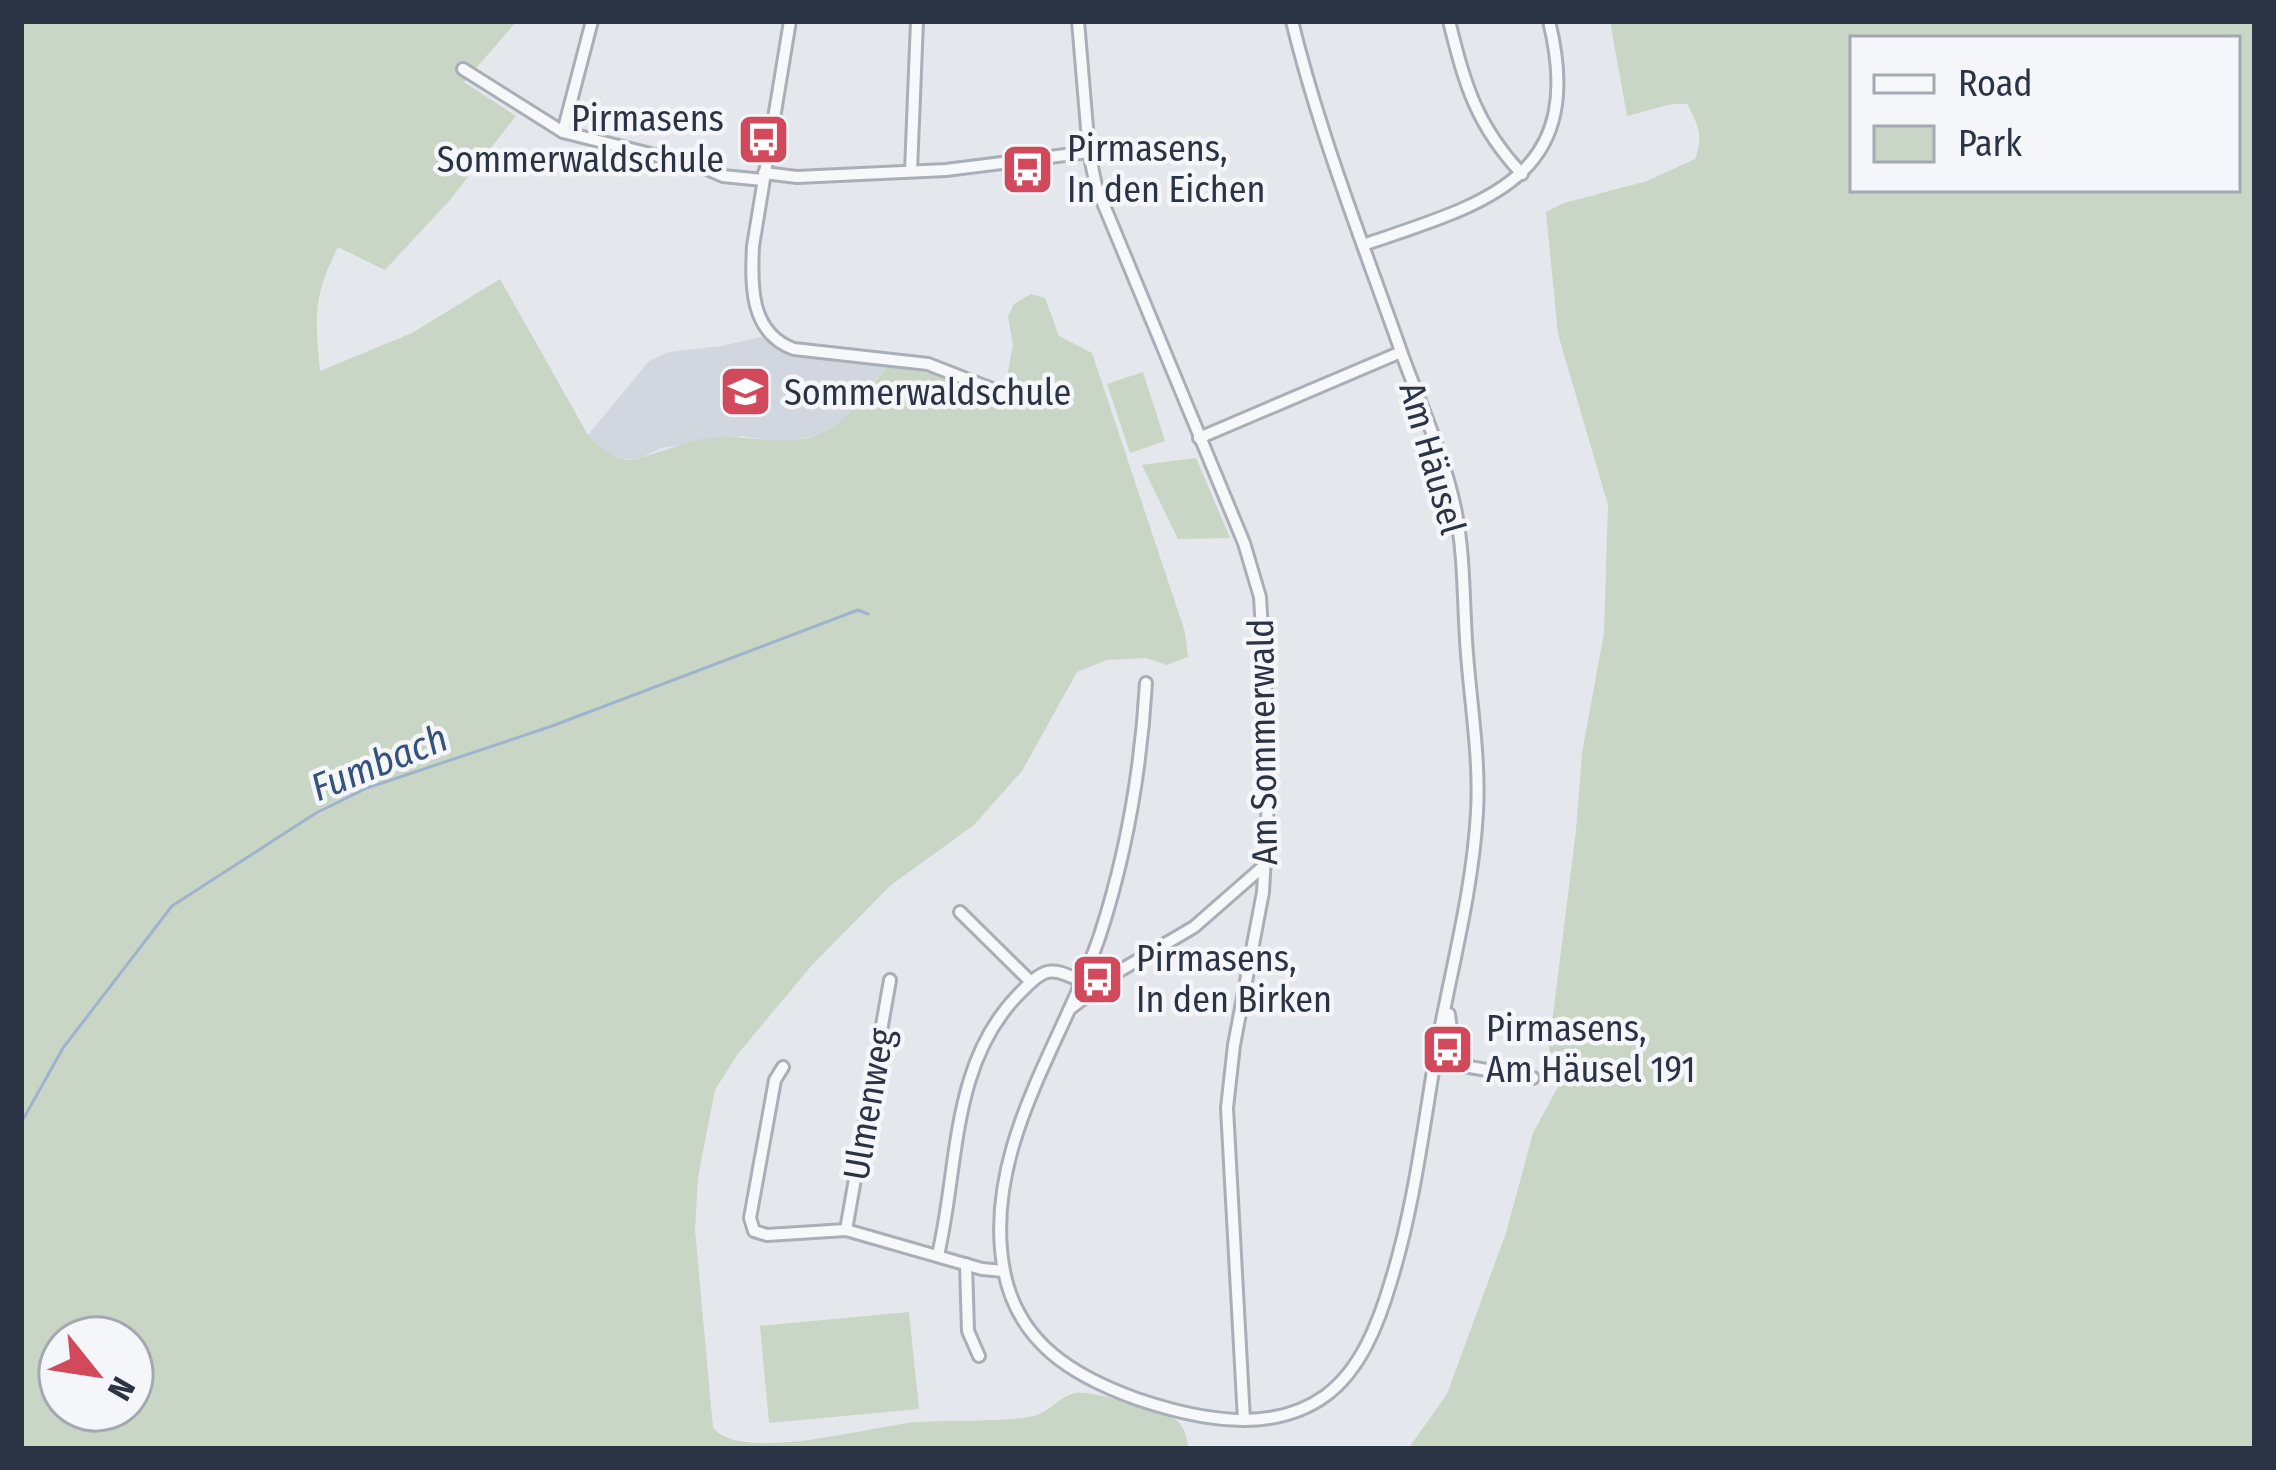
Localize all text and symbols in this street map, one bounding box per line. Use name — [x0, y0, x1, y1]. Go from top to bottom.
legend — [1850, 36, 2240, 192]
text: Road — [1958, 62, 2033, 106]
place label: Pirmasens Sommerwaldschule — [437, 97, 724, 182]
bus stop icon: Pirmasens Sommerwaldschule — [735, 111, 791, 167]
text: Park — [1958, 122, 2022, 166]
place label: Pirmasens, In den Eichen — [1067, 127, 1265, 212]
bus stop icon: Pirmasens, In den Eichen — [1000, 141, 1056, 197]
school or university icon: Sommerwaldschule — [717, 364, 773, 420]
place label: Sommerwaldschule — [784, 371, 1071, 415]
street label: Am Häusel — [1389, 377, 1475, 539]
street label: Am Sommerwald — [1239, 618, 1287, 866]
water label: Fumbach — [304, 715, 454, 811]
place label: Pirmasens, In den Birken — [1136, 937, 1332, 1022]
bus stop icon: Pirmasens, In den Birken — [1069, 951, 1125, 1007]
place label: Pirmasens, Am Häusel 191 — [1486, 1007, 1695, 1092]
bus stop icon: Pirmasens, Am Häusel 191 — [1419, 1021, 1475, 1077]
street label: Ulmenweg — [834, 1025, 904, 1184]
north arrow — [36, 1314, 156, 1434]
text: N — [99, 1370, 143, 1407]

